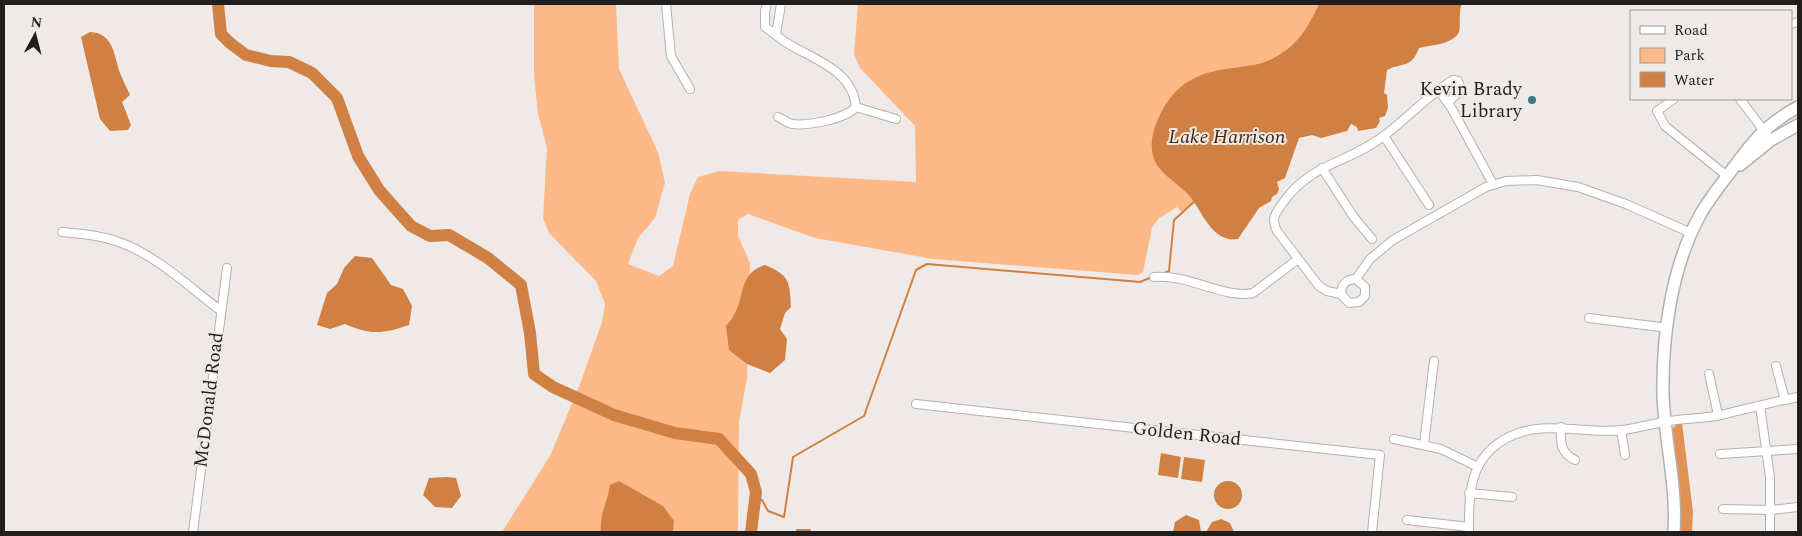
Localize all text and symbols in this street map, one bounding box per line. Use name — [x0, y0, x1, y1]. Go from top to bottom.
north arrow — [10, 10, 60, 60]
legend — [1630, 10, 1792, 100]
text: N — [30, 11, 43, 34]
text: Road — [1674, 19, 1708, 42]
text: Park — [1674, 44, 1705, 67]
text: Water — [1674, 69, 1714, 92]
place label: Kevin Brady Library — [1419, 75, 1523, 126]
marker: Kevin Brady Library — [1526, 94, 1538, 106]
water label: Lake Harrison — [1168, 122, 1286, 152]
street label: McDonald Road — [186, 331, 232, 469]
street label: Golden Road — [1131, 414, 1243, 454]

